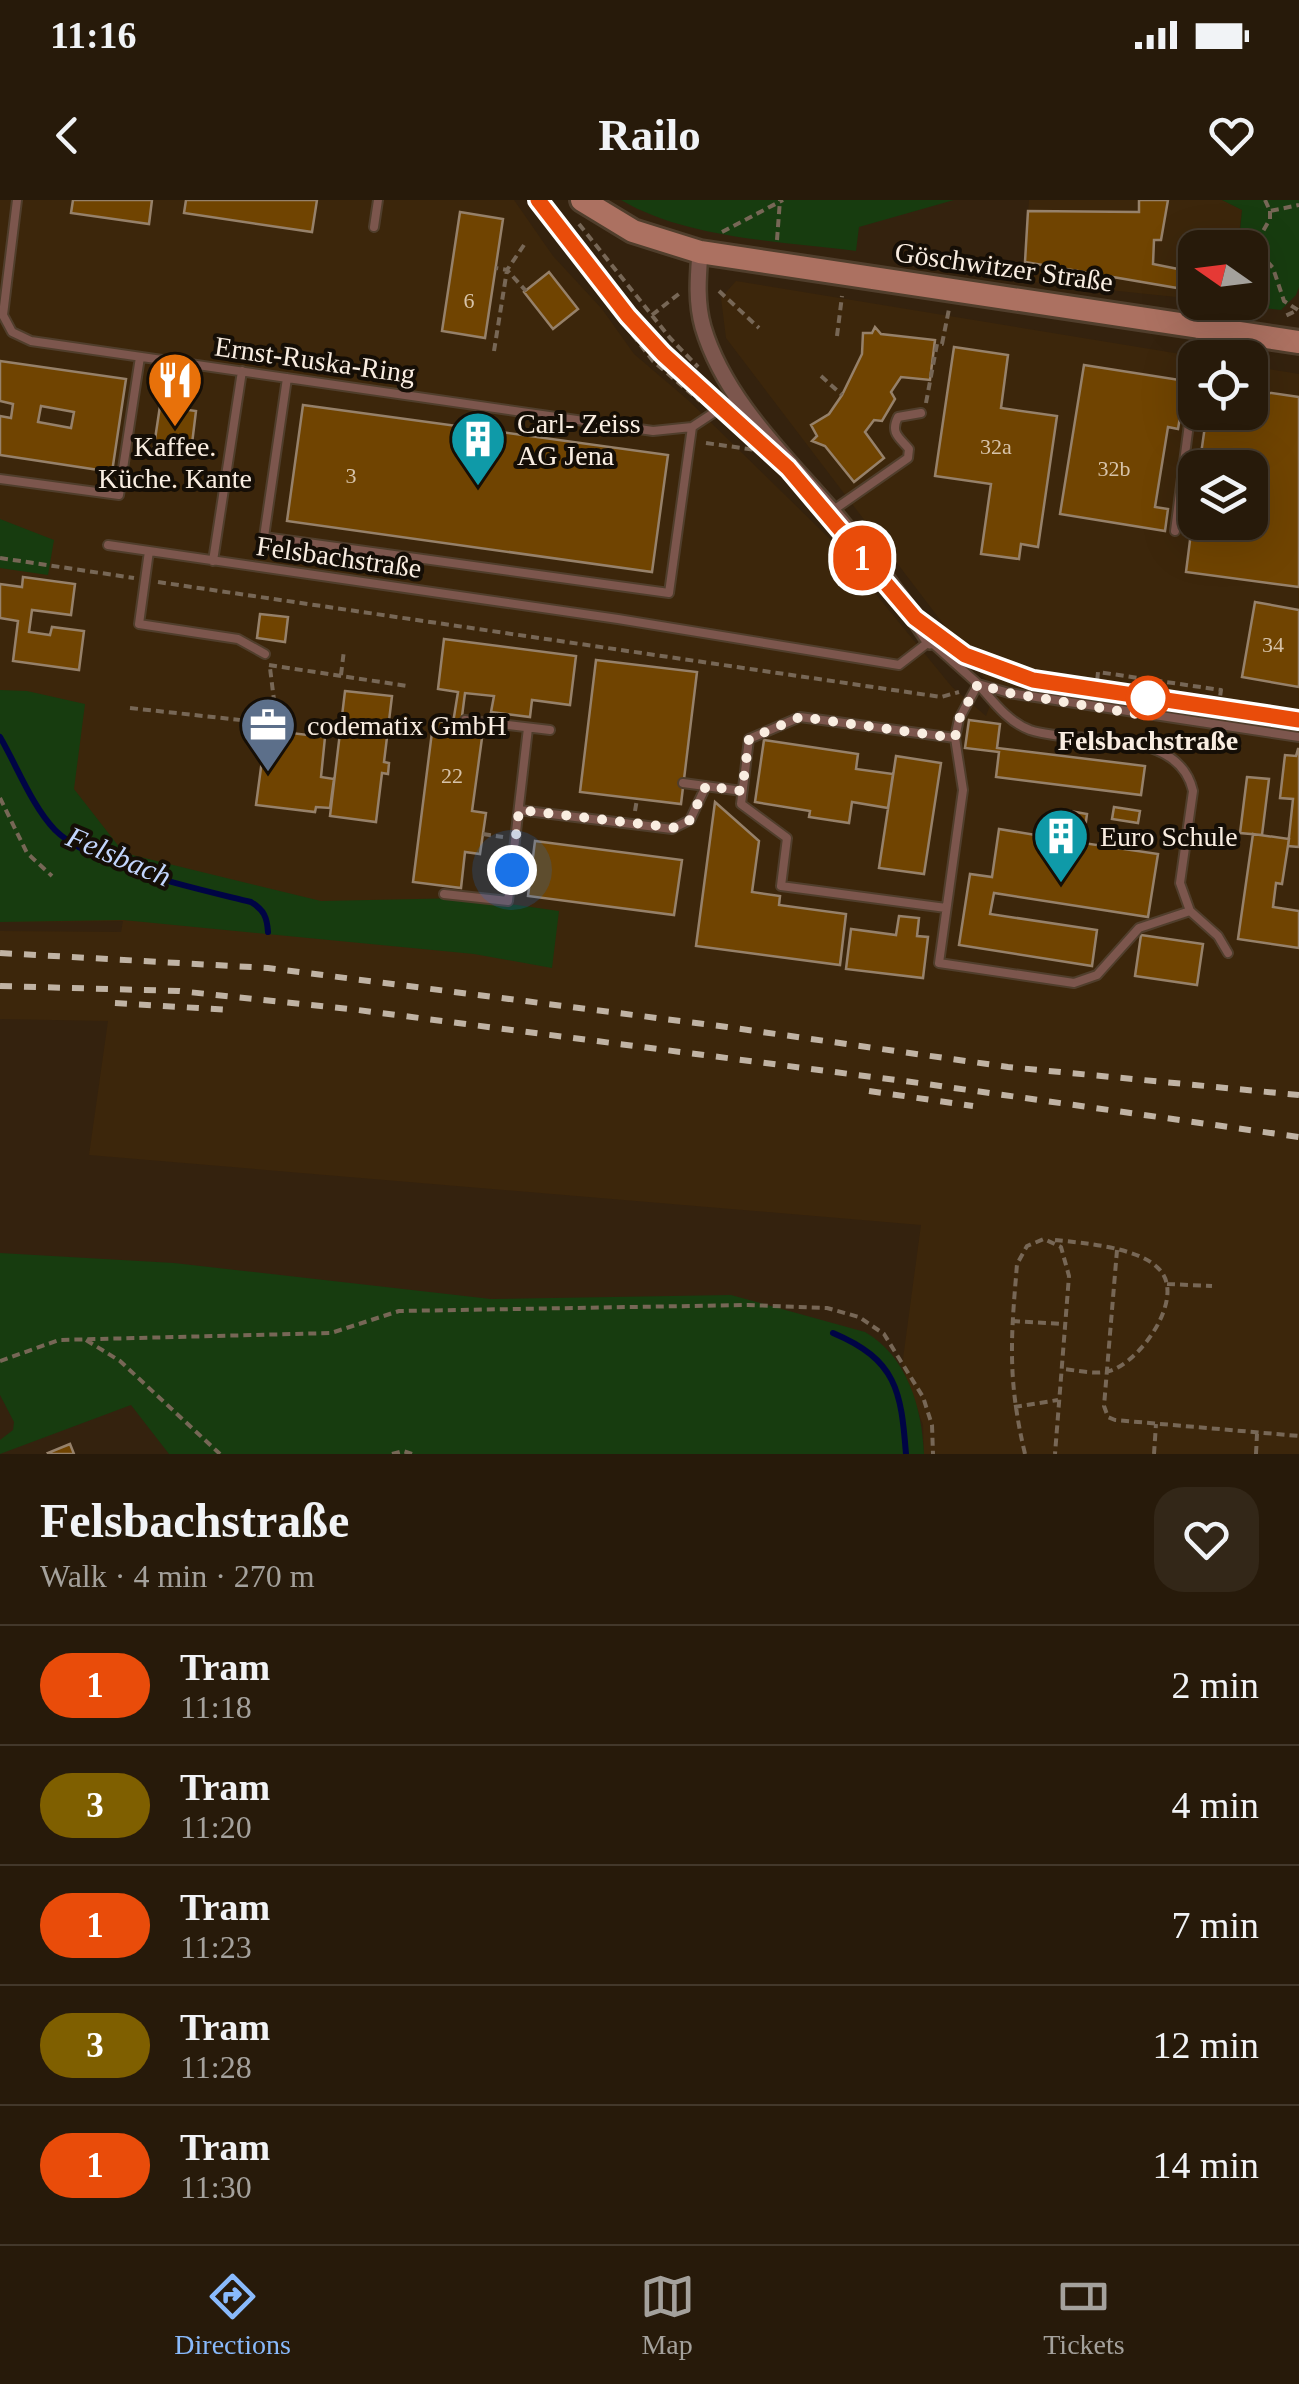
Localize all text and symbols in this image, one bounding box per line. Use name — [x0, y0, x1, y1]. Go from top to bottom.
text: 11:16 — [50, 14, 137, 56]
icon: back — [40, 108, 95, 163]
icon: heart — [1204, 108, 1259, 163]
text: Railo — [598, 110, 701, 160]
north arrow — [1178, 230, 1268, 320]
map controls — [1178, 230, 1268, 540]
street label: Göschwitzer Straße — [893, 236, 1115, 298]
house number: 6 — [464, 288, 475, 313]
street label: Ernst-Ruska-Ring — [213, 331, 417, 389]
button: locate — [1178, 340, 1268, 430]
restaurant icon: Kaffee. Küche. Kante — [145, 350, 205, 429]
place label: Carl- Zeiss AG Jena — [517, 408, 641, 471]
building icon: Carl- Zeiss AG Jena — [448, 409, 508, 488]
place label: Kaffee. Küche. Kante — [98, 431, 252, 494]
house number: 32a — [980, 434, 1012, 459]
button: layers — [1178, 450, 1268, 540]
house number: 32b — [1098, 456, 1131, 481]
house number: 3 — [346, 463, 357, 488]
line badge: 1 — [830, 526, 894, 590]
street label: Felsbachstraße — [254, 530, 424, 584]
text: 1 — [853, 539, 871, 578]
house number: 34 — [1262, 632, 1284, 657]
marker: Felsbachstraße — [1127, 677, 1169, 719]
office icon: codematix GmbH — [238, 695, 298, 774]
place label: codematix GmbH — [307, 710, 507, 741]
place label: Felsbachstraße — [1058, 725, 1238, 756]
house number: 22 — [441, 763, 463, 788]
building icon: Euro Schule — [1031, 806, 1091, 885]
water label: Felsbach — [61, 819, 176, 893]
place label: Euro Schule — [1100, 821, 1238, 852]
your location — [487, 845, 537, 895]
button: heart — [1154, 1487, 1259, 1592]
text: Felsbachstraße — [40, 1494, 349, 1547]
text: Walk · 4 min · 270 m — [40, 1558, 315, 1594]
text: Tram — [180, 1646, 270, 1688]
text: 2 min — [1171, 1664, 1259, 1706]
text: 1 — [86, 1666, 104, 1705]
text: 11:18 — [180, 1689, 252, 1725]
text: Tram — [180, 1766, 270, 1808]
text: 4 min — [1171, 1784, 1259, 1826]
text: 3 — [86, 1786, 104, 1825]
text: 11:20 — [180, 1809, 252, 1845]
text: Tram — [180, 1886, 270, 1928]
text: 7 min — [1171, 1904, 1259, 1946]
text: 1 — [86, 1906, 104, 1945]
text: 11:23 — [180, 1929, 252, 1965]
text: Tram — [180, 2006, 270, 2048]
text: 12 min — [1152, 2024, 1259, 2066]
text: 3 — [86, 2026, 104, 2065]
text: 11:28 — [180, 2049, 252, 2085]
text: Tram — [180, 2126, 270, 2168]
text: 14 min — [1152, 2144, 1259, 2186]
text: 1 — [86, 2146, 104, 2185]
text: 11:30 — [180, 2169, 252, 2205]
tab: Directions — [174, 2269, 291, 2361]
tab: Map — [640, 2269, 695, 2361]
tab: Tickets — [1043, 2269, 1125, 2361]

